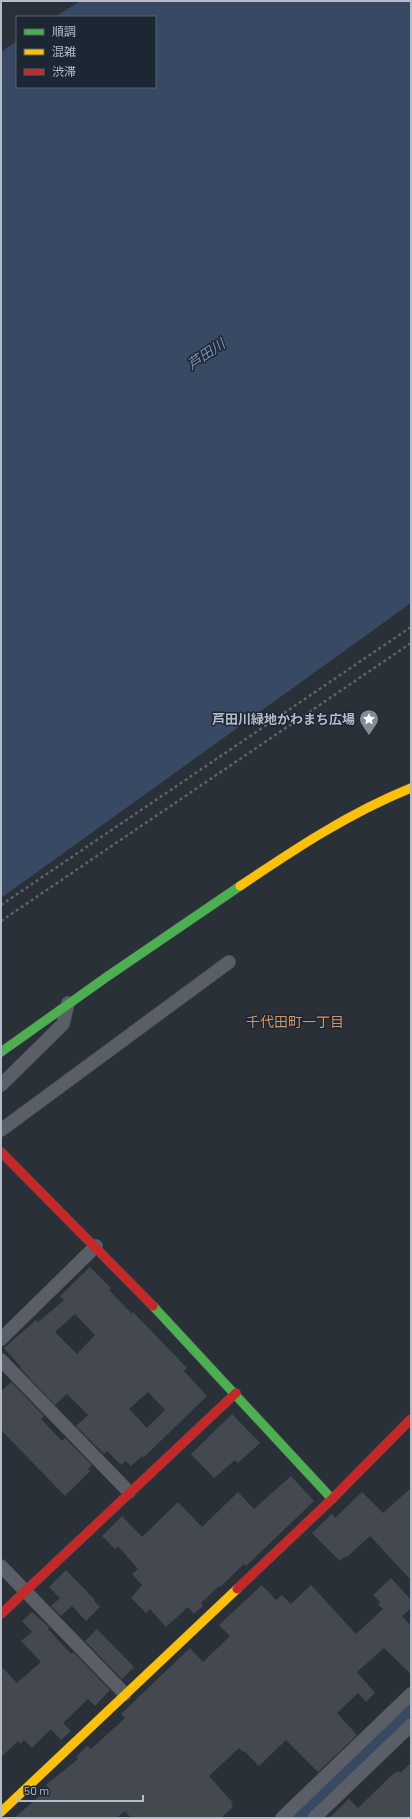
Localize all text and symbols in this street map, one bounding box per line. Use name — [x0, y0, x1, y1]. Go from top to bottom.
legend — [16, 16, 156, 88]
text: 順調 — [52, 24, 76, 38]
text: 混雑 — [52, 44, 76, 58]
text: 渋滞 — [52, 64, 76, 78]
water label: 芦田川 — [184, 334, 230, 372]
place icon: 芦田川緑地かわまち広場 — [358, 708, 380, 736]
place label: 芦田川緑地かわまち広場 — [212, 711, 355, 727]
district label: 千代田町一丁目 — [246, 1013, 344, 1030]
scale bar — [18, 1777, 143, 1803]
text: 50 m — [24, 1783, 49, 1797]

